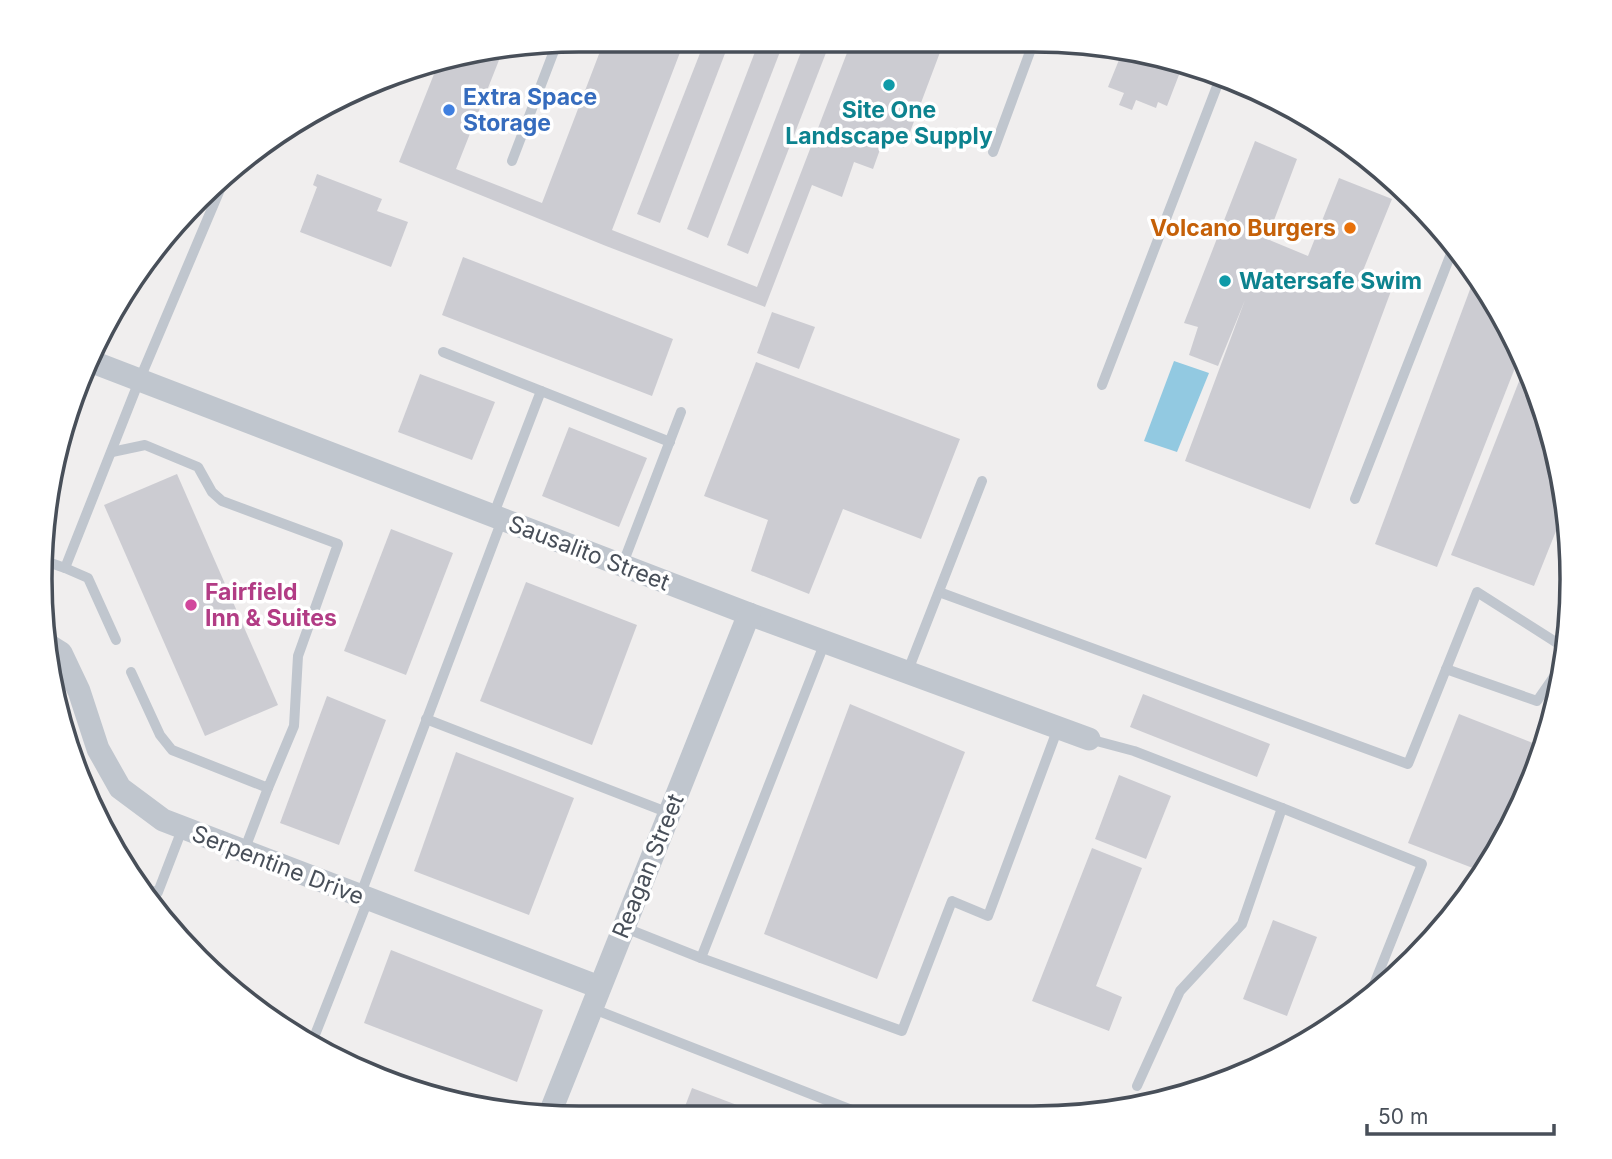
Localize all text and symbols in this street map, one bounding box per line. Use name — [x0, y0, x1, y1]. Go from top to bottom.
marker: Site One Landscape Supply — [881, 77, 897, 93]
place label: Extra Space Storage — [463, 83, 597, 137]
place label: Site One Landscape Supply — [785, 96, 993, 150]
marker: Extra Space Storage — [441, 102, 457, 118]
place label: Volcano Burgers — [1150, 214, 1336, 242]
marker: Volcano Burgers — [1342, 220, 1358, 236]
place label: Watersafe Swim — [1239, 267, 1422, 295]
marker: Watersafe Swim — [1217, 273, 1233, 289]
street label: Sausalito Street — [505, 509, 674, 597]
place label: Fairfield Inn & Suites — [205, 578, 337, 632]
marker: Fairfield Inn & Suites — [183, 597, 199, 613]
street label: Reagan Street — [606, 789, 690, 942]
street label: Serpentine Drive — [188, 819, 368, 911]
scale bar — [1367, 1092, 1554, 1136]
text: 50 m — [1378, 1104, 1428, 1129]

